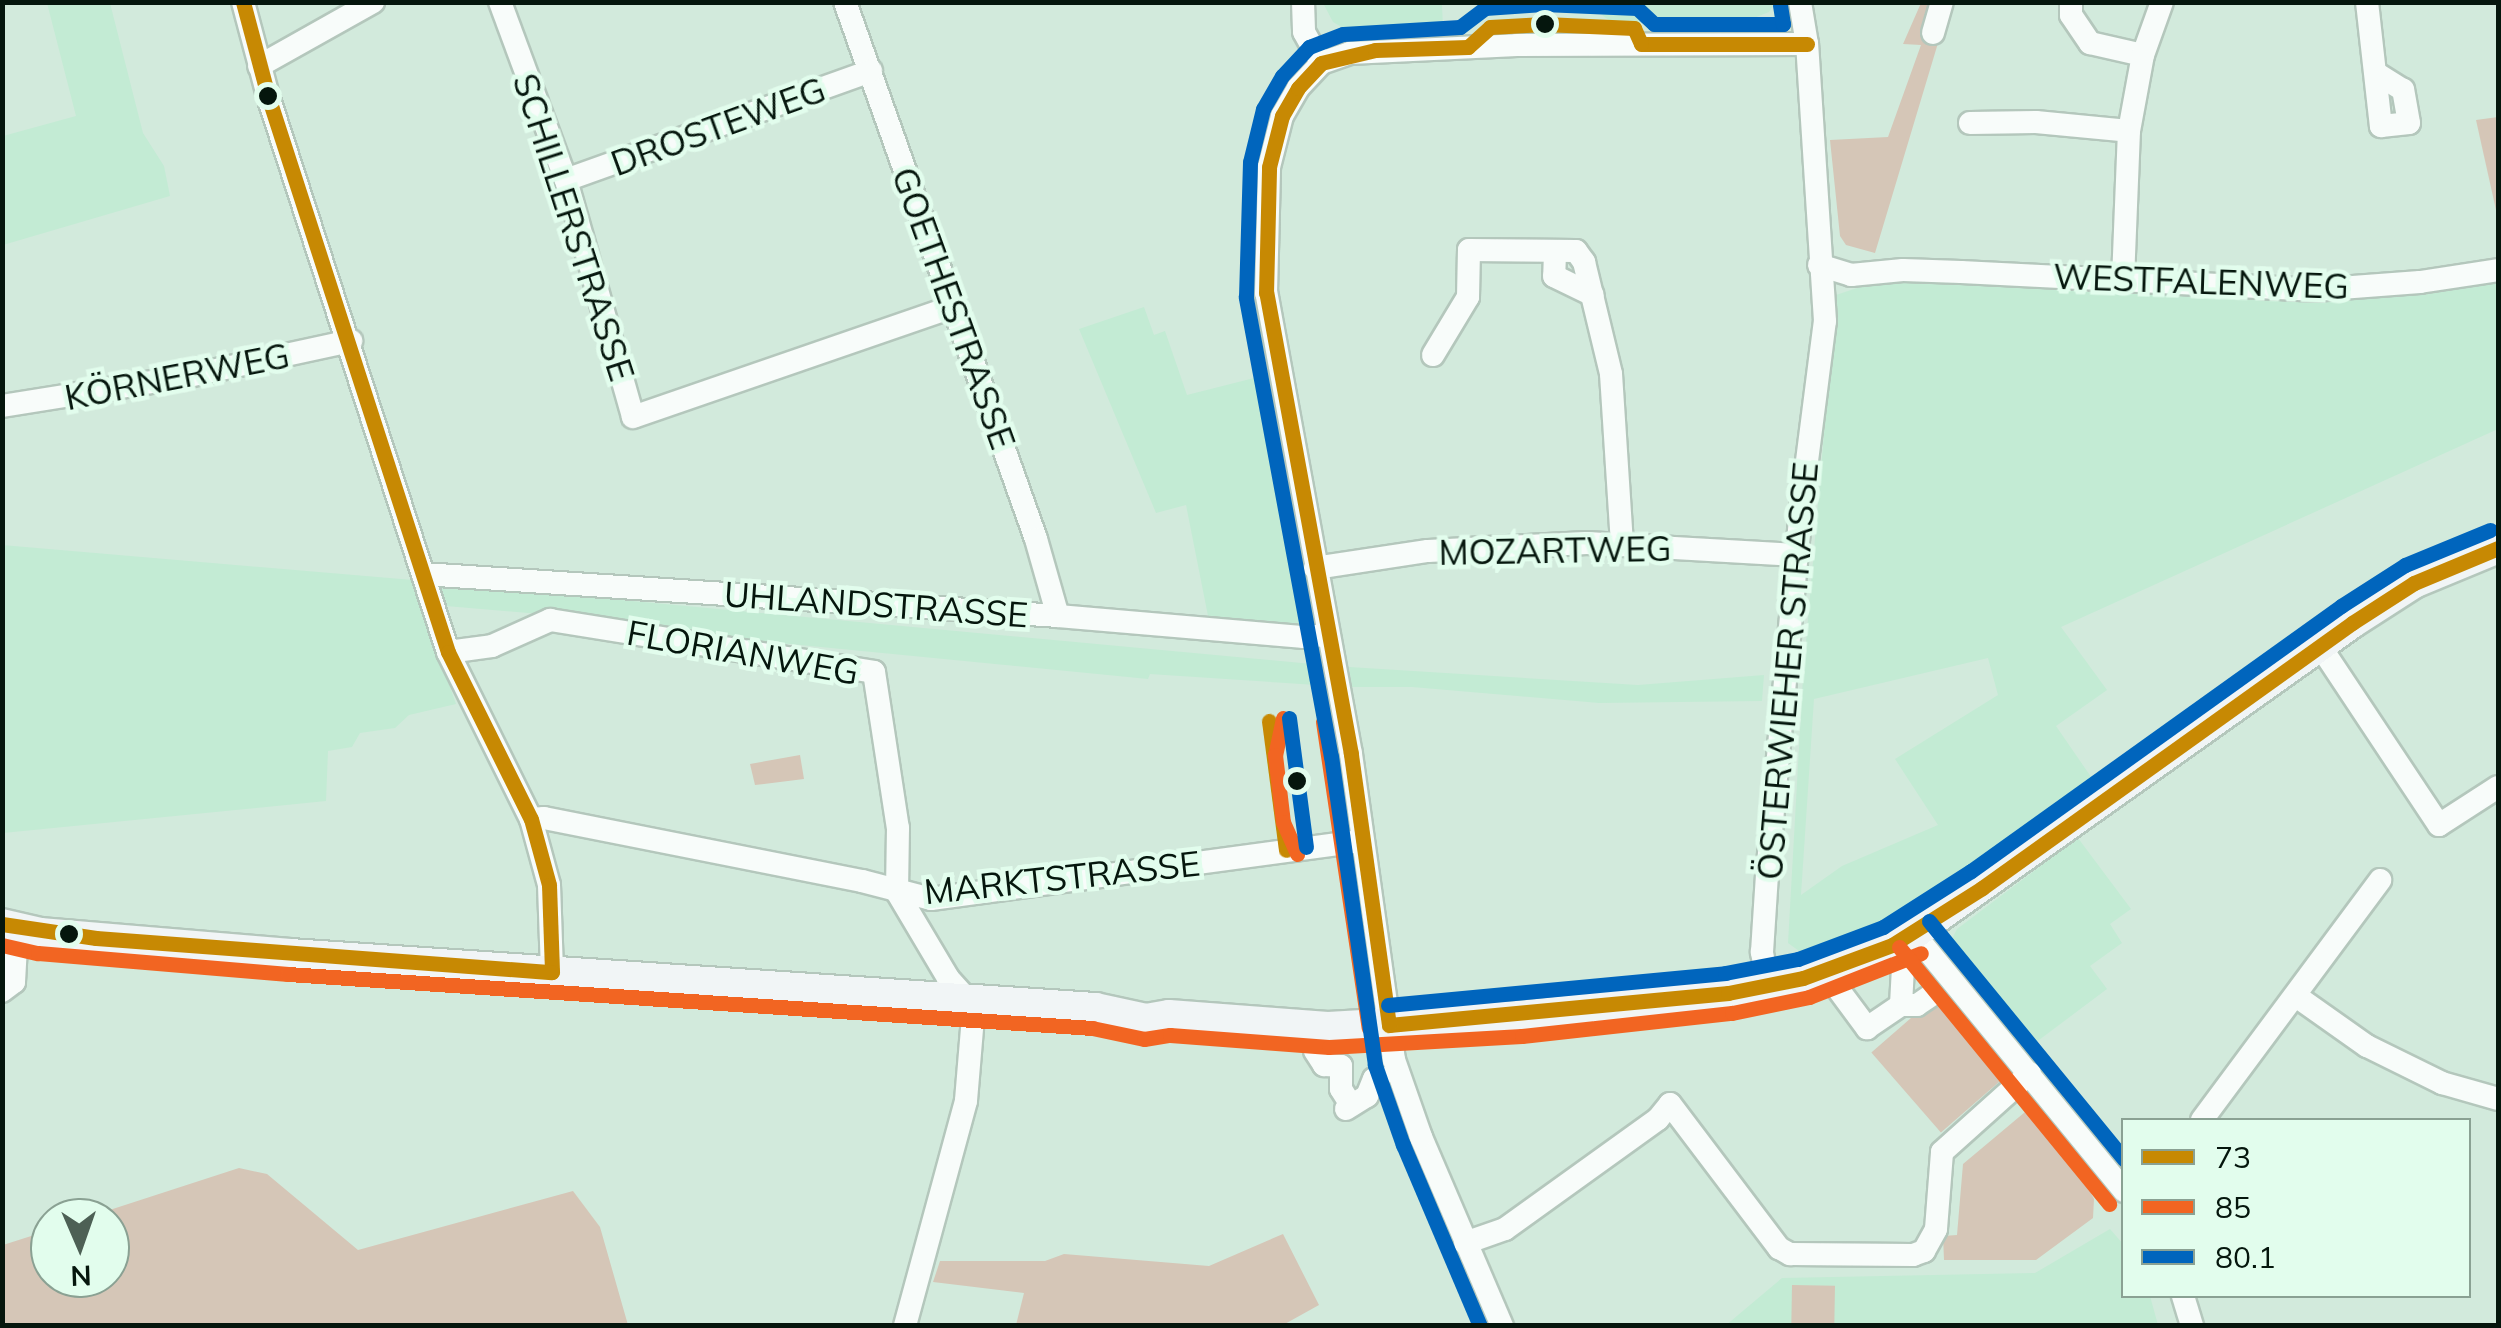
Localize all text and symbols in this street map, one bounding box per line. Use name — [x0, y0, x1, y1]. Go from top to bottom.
unlabelled marker — [1535, 14, 1555, 34]
street label: SCHILLERSTRASSE — [505, 68, 643, 386]
street label: DROSTEWEG — [605, 68, 831, 184]
unlabelled marker — [258, 86, 278, 106]
street label: GOETHESTRASSE — [884, 161, 1024, 455]
street label: WESTFALENWEG — [2052, 255, 2350, 307]
street label: KÖRNERWEG — [61, 334, 293, 418]
street label: ÖSTERWIEHER STRASSE — [1748, 460, 1826, 882]
street label: MOZARTWEG — [1438, 527, 1672, 573]
street label: UHLANDSTRASSE — [723, 572, 1029, 636]
street label: FLORIANWEG — [624, 611, 862, 693]
unlabelled marker — [1287, 771, 1307, 791]
street label: MARKTSTRASSE — [922, 842, 1202, 912]
unlabelled marker — [59, 924, 79, 944]
legend — [2121, 1118, 2471, 1298]
text: 73 — [2215, 1138, 2251, 1176]
text: 85 — [2215, 1188, 2251, 1226]
north arrow — [30, 1198, 130, 1298]
text: 80.1 — [2215, 1238, 2276, 1276]
text: N — [70, 1259, 92, 1294]

